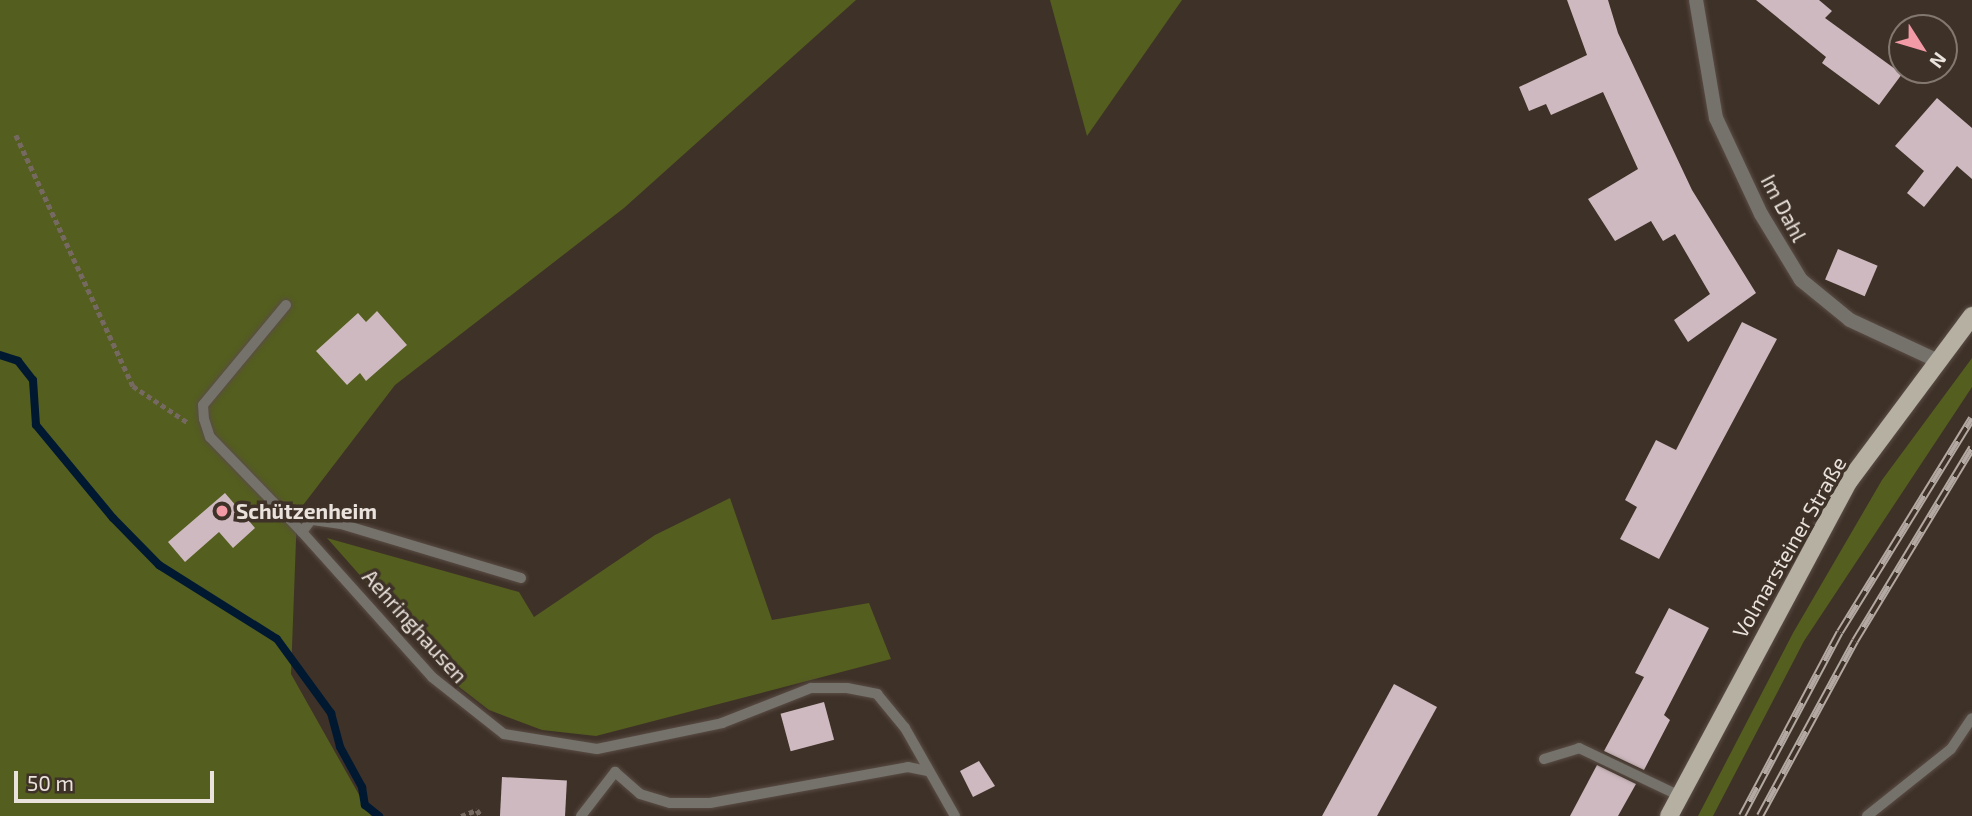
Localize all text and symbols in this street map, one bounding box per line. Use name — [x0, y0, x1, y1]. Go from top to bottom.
north arrow — [1888, 14, 1958, 84]
text: N — [1925, 48, 1952, 73]
street label: Im Dahl — [1756, 170, 1812, 246]
street label: Volmarsteiner Straße — [1727, 452, 1851, 642]
place label: Schützenheim — [236, 498, 377, 524]
marker: Schützenheim — [214, 503, 230, 519]
street label: Aehringhausen — [357, 564, 473, 688]
scale bar — [18, 756, 217, 800]
text: 50 m — [27, 770, 74, 795]

